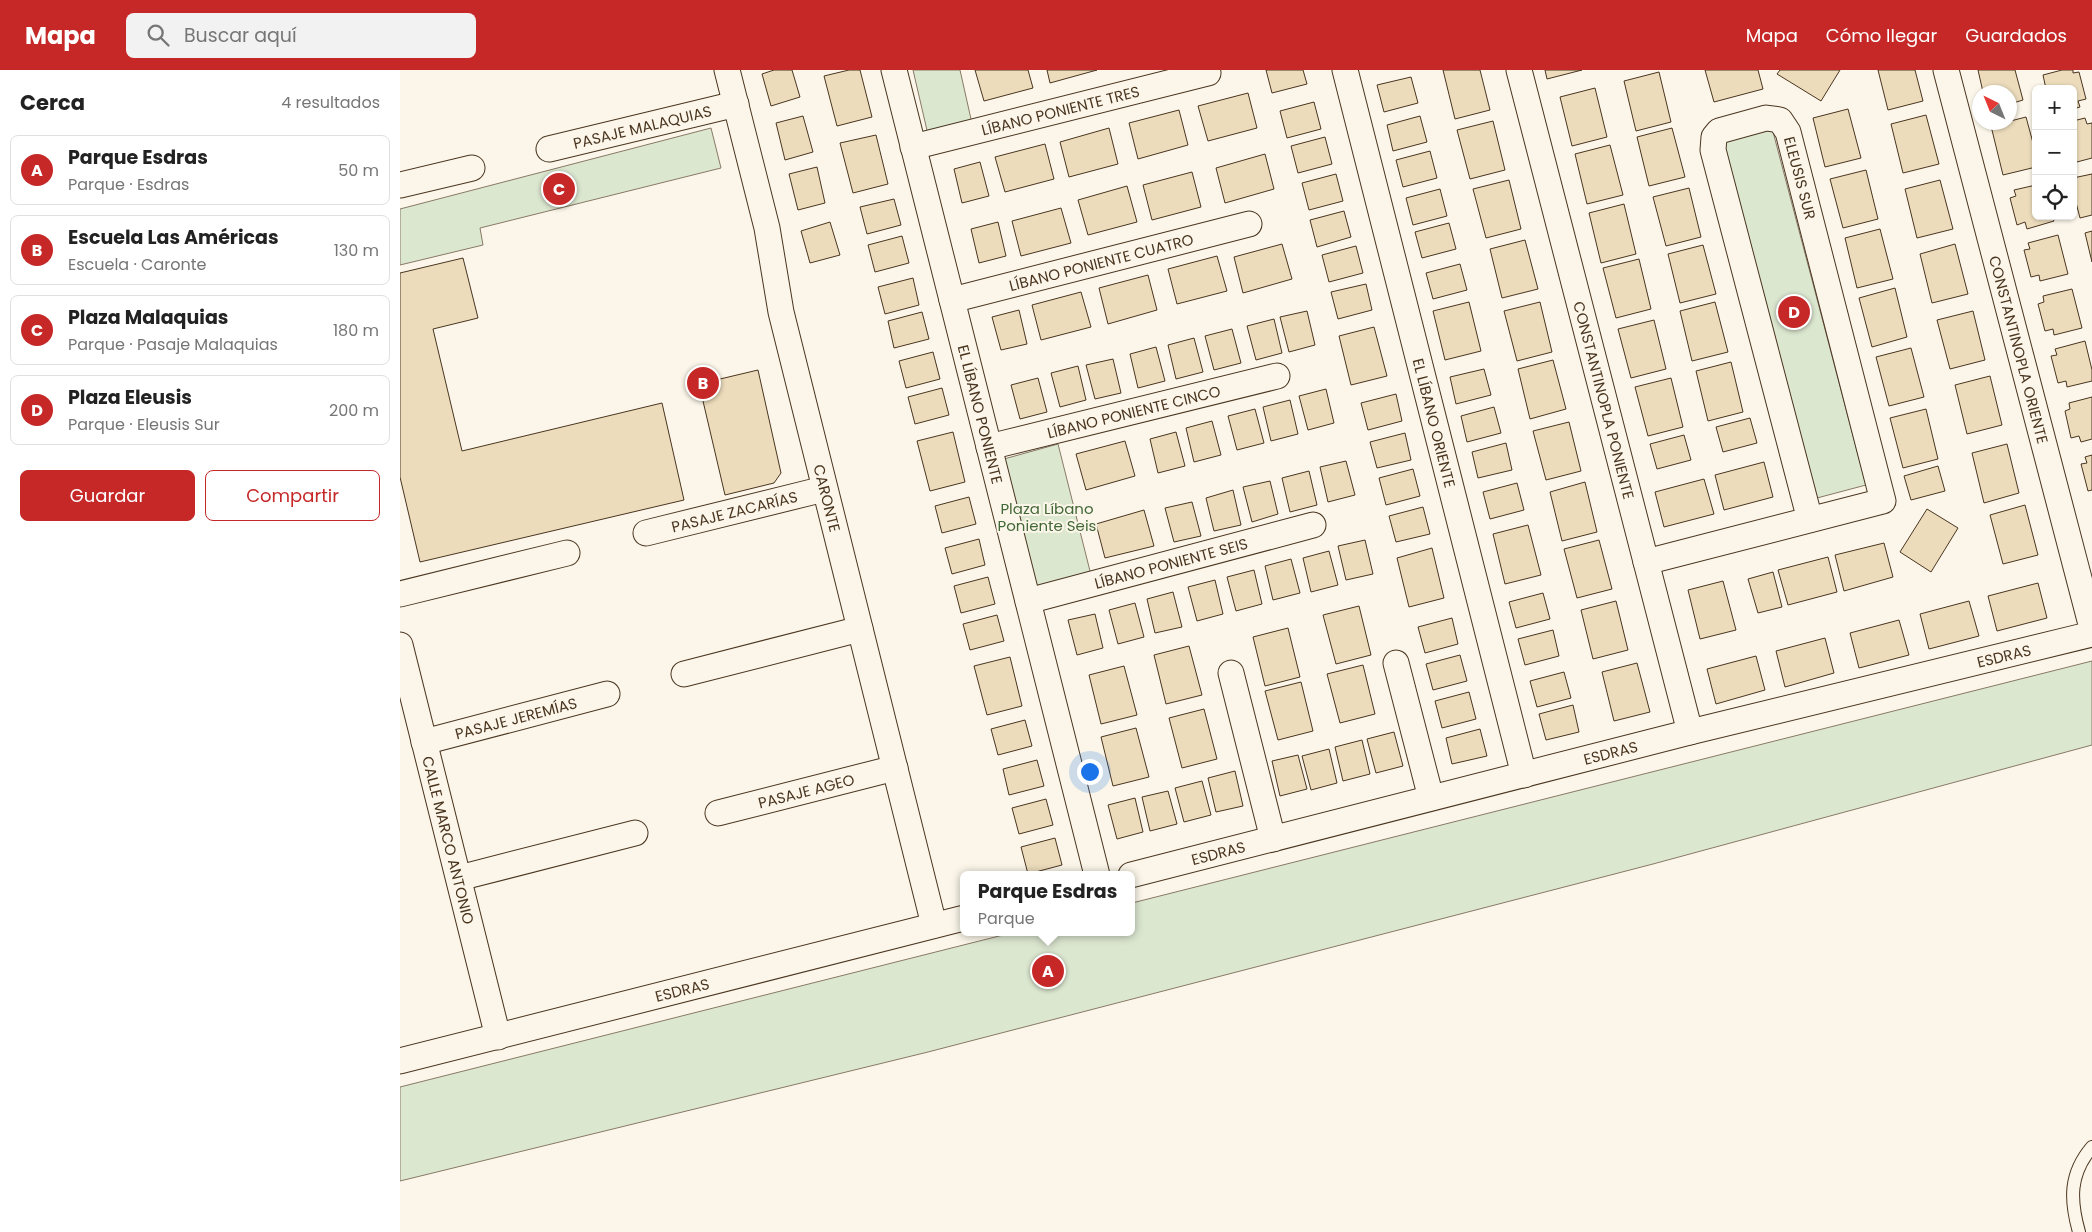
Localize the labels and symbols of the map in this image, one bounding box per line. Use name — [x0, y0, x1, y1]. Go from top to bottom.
street label: LÍBANO PONIENTE TRES — [979, 80, 1142, 140]
north arrow — [1972, 85, 2017, 130]
street label: PASAJE MALAQUIAS — [571, 100, 714, 153]
street label: ELEUSIS SUR — [1779, 134, 1821, 222]
pin: C — [543, 170, 575, 208]
street label: LÍBANO PONIENTE CUATRO — [1007, 228, 1196, 295]
street label: CONSTANTINOPLA ORIENTE — [1984, 253, 2054, 446]
pin: D — [1778, 293, 1810, 331]
street label: CONSTANTINOPLA PONIENTE — [1569, 299, 1640, 501]
street label: EL LÍBANO PONIENTE — [953, 342, 1008, 486]
street label: EL LÍBANO ORIENTE — [1408, 356, 1461, 490]
pin: B — [687, 364, 719, 402]
street label: LÍBANO PONIENTE CINCO — [1045, 380, 1223, 443]
street label: CARONTE — [809, 462, 846, 534]
street label: PASAJE ZACARÍAS — [669, 485, 800, 537]
park label: Plaza Líbano Poniente Seis — [998, 498, 1097, 536]
street label: LÍBANO PONIENTE SEIS — [1092, 532, 1250, 593]
street label: ESDRAS — [1975, 639, 2033, 672]
street label: PASAJE JEREMÍAS — [453, 692, 579, 744]
street label: ESDRAS — [1581, 735, 1640, 769]
street label: CALLE MARCO ANTONIO — [418, 754, 480, 926]
your location — [1077, 759, 1103, 785]
street label: PASAJE AGEO — [756, 768, 857, 813]
street label: ESDRAS — [1189, 836, 1248, 870]
pin: A — [1032, 952, 1064, 990]
street label: ESDRAS — [653, 973, 711, 1006]

